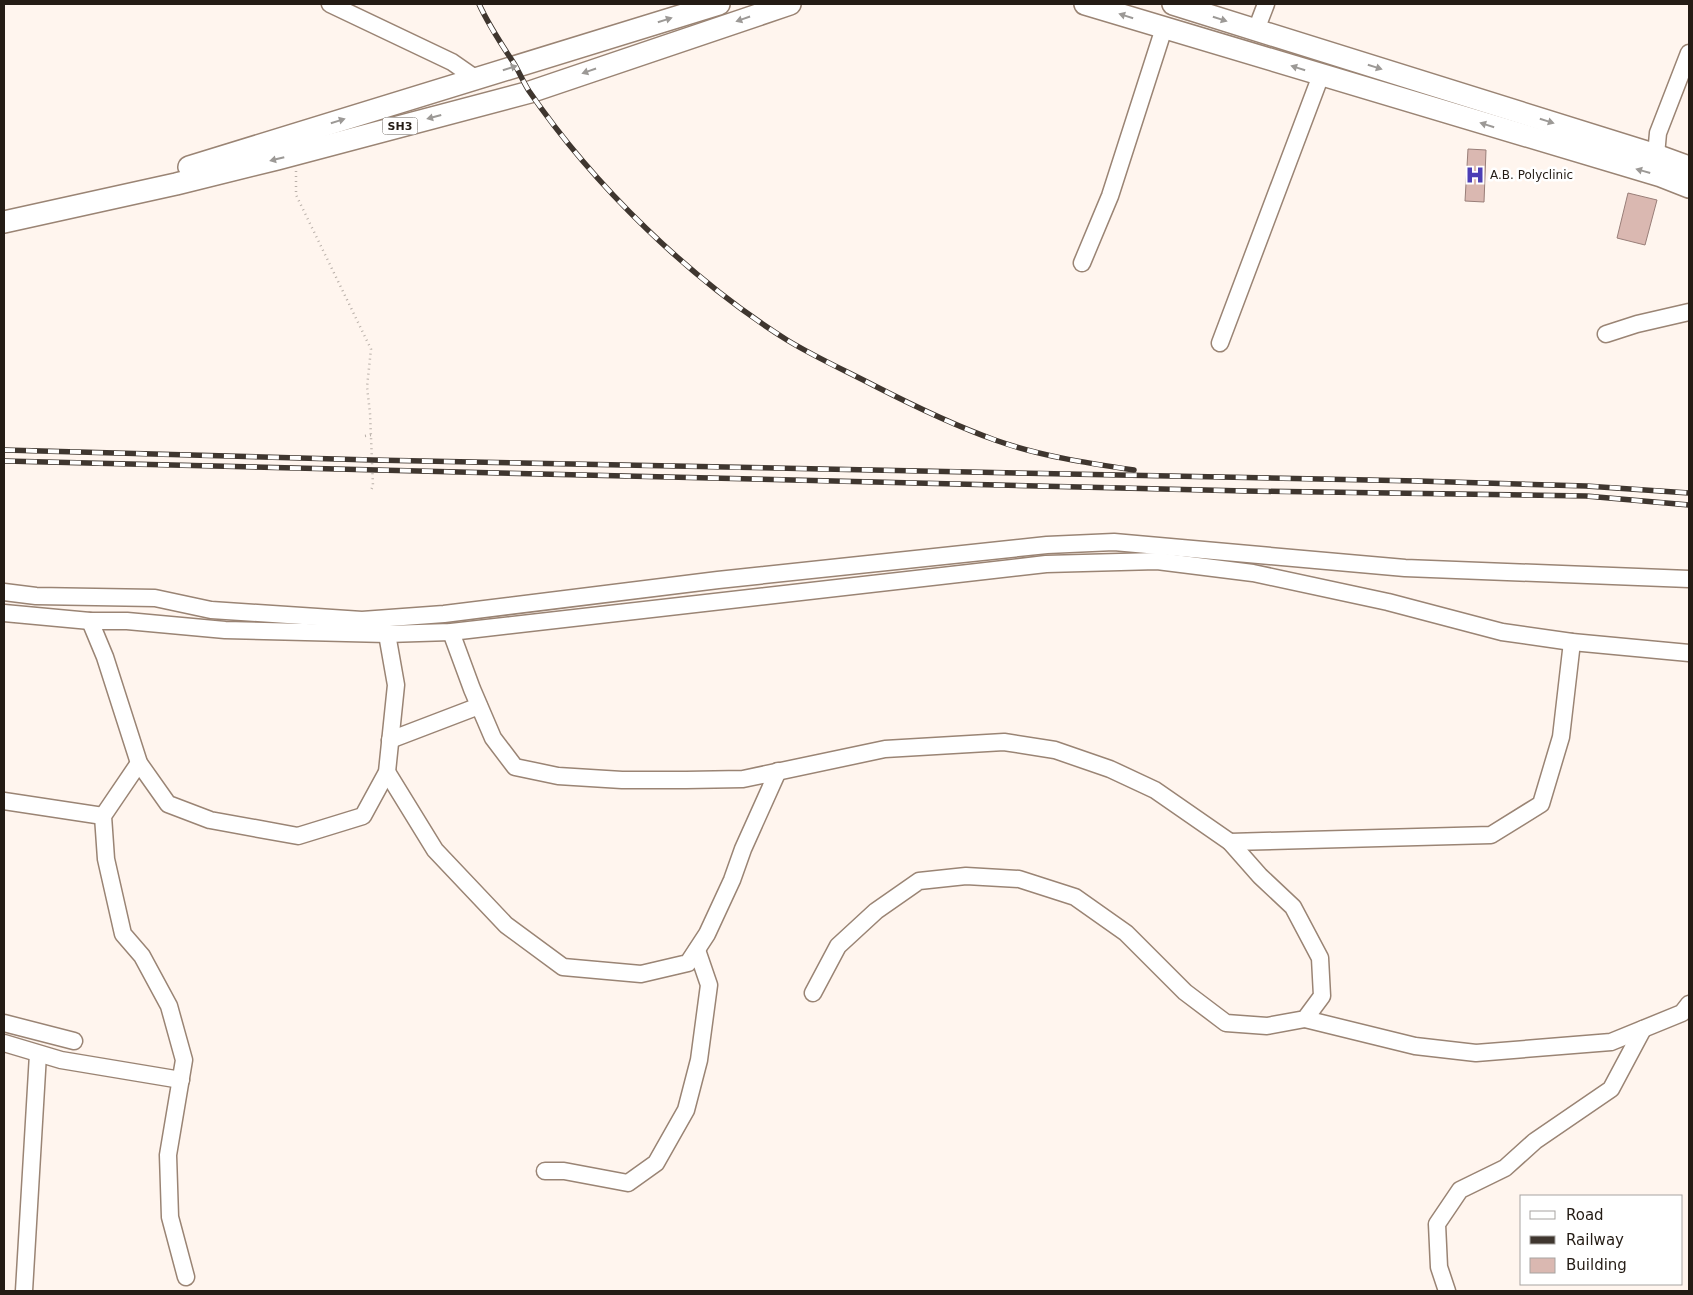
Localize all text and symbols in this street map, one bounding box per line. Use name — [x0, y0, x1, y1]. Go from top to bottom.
one-way arrow — [1118, 12, 1133, 20]
one-way arrow — [658, 15, 673, 23]
one-way arrow — [1212, 15, 1227, 23]
one-way arrow — [736, 16, 751, 24]
one-way arrow — [503, 63, 518, 71]
one-way arrow — [1291, 63, 1306, 71]
one-way arrow — [1367, 64, 1382, 71]
one-way arrow — [582, 68, 597, 76]
one-way arrow — [426, 114, 441, 122]
one-way arrow — [331, 116, 346, 124]
road number: SH3 — [382, 118, 418, 134]
one-way arrow — [1539, 118, 1554, 125]
one-way arrow — [1480, 121, 1495, 129]
one-way arrow — [269, 155, 284, 163]
hospital icon: A.B. Polyclinic — [1464, 164, 1486, 186]
one-way arrow — [1636, 167, 1651, 175]
place label: A.B. Polyclinic — [1490, 168, 1573, 182]
legend — [1520, 1195, 1683, 1285]
text: Road — [1566, 1206, 1604, 1224]
text: Railway — [1566, 1231, 1624, 1249]
text: Building — [1566, 1256, 1627, 1274]

